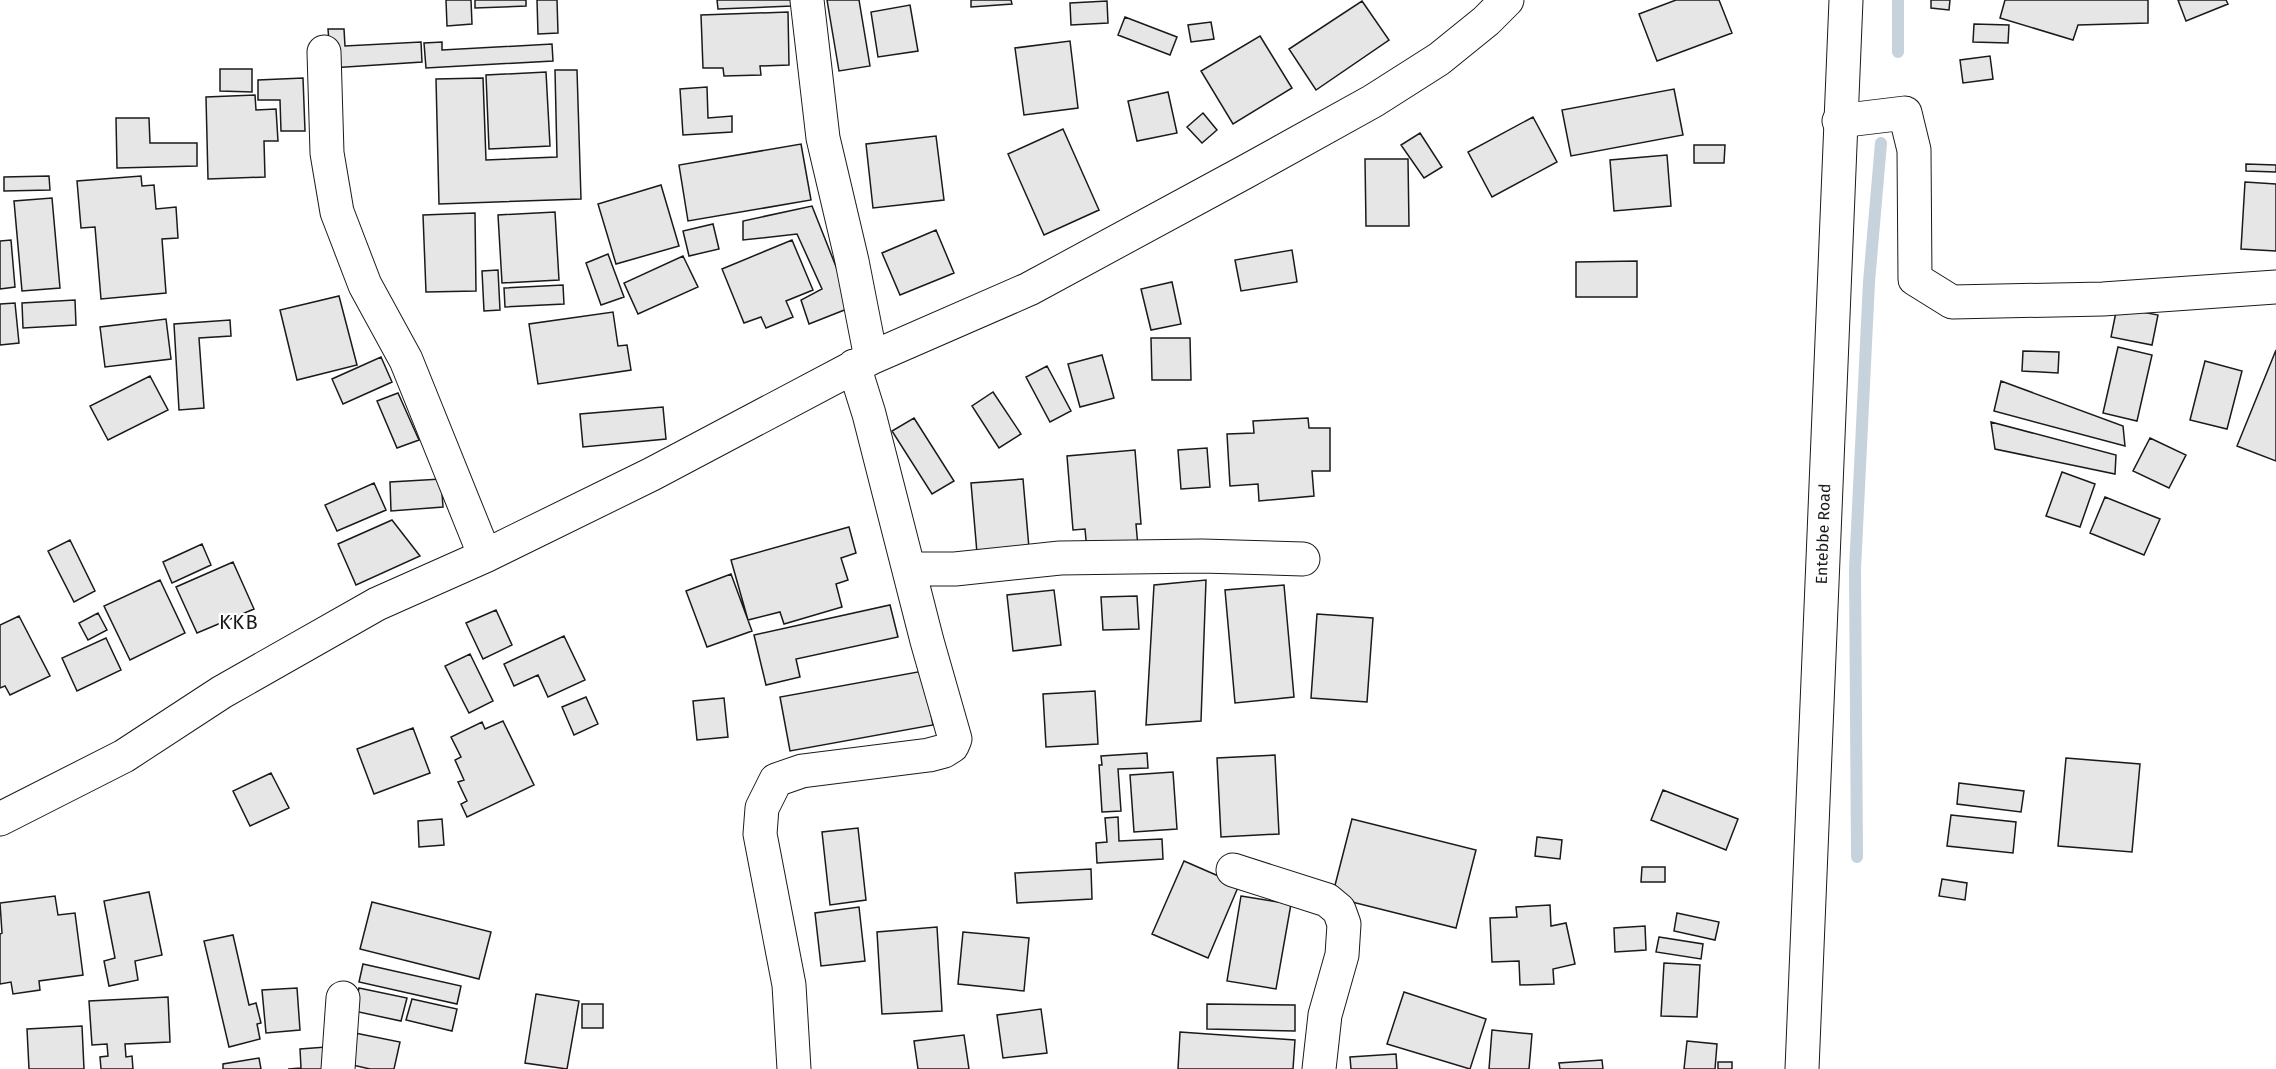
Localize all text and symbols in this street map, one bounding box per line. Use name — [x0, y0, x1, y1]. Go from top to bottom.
street label: Entebbe Road — [1812, 483, 1834, 585]
district label: KKB — [219, 610, 259, 634]

